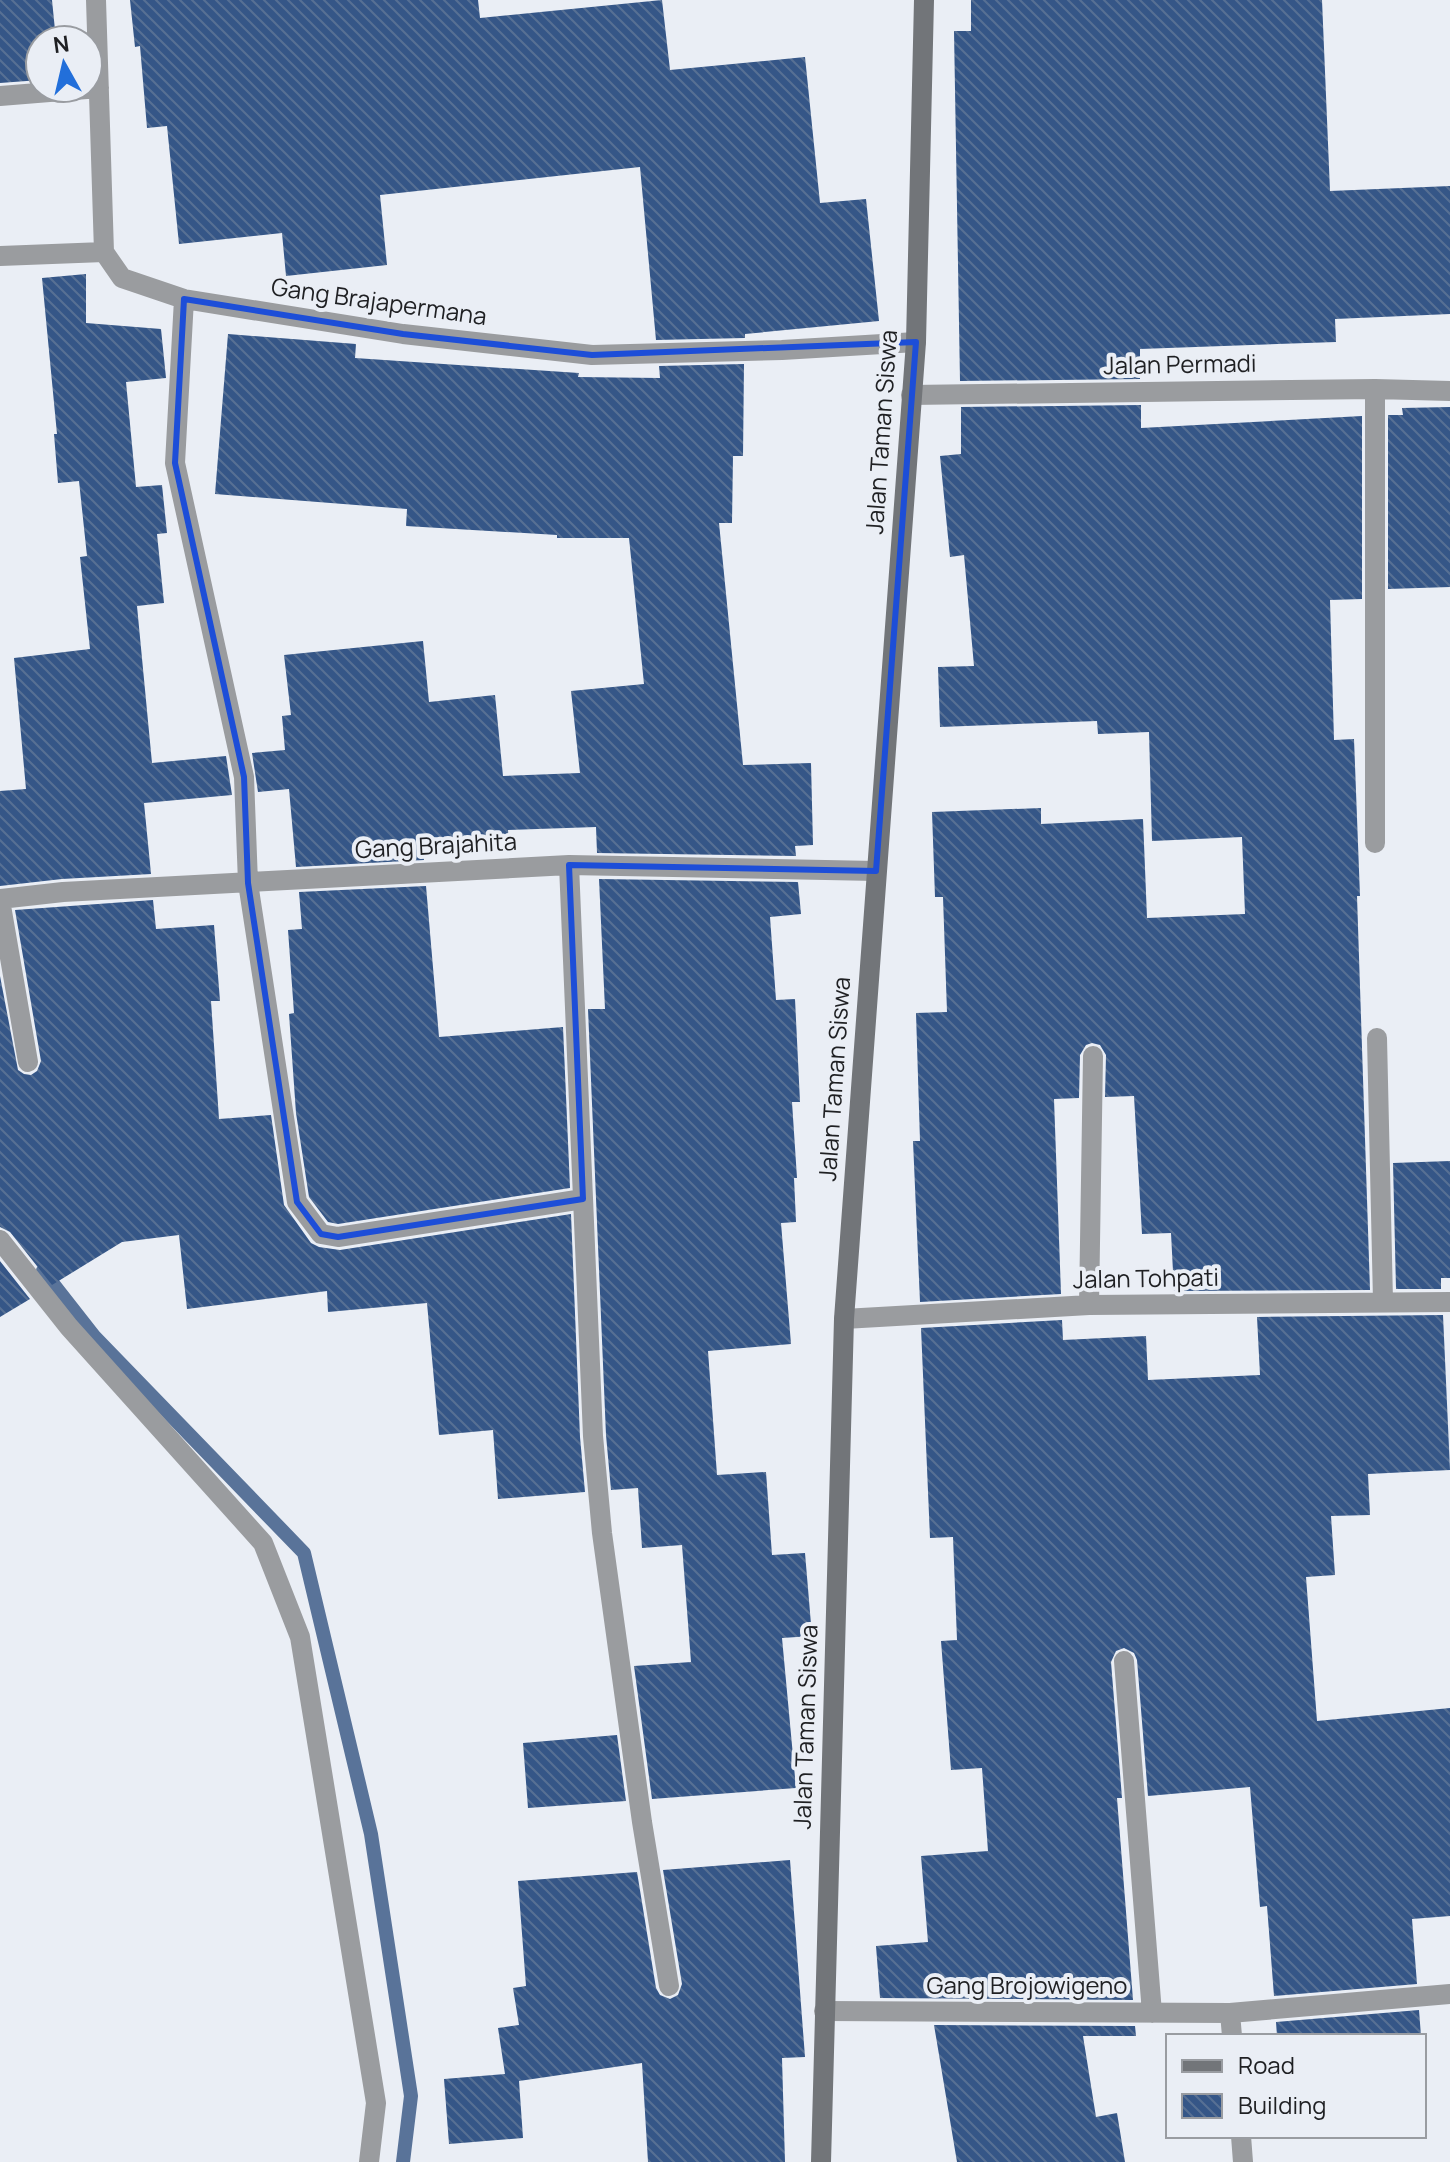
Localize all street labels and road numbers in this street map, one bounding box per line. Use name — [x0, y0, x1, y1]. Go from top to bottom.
street label: Gang Brajapermana — [269, 269, 489, 332]
street label: Jalan Taman Siswa — [857, 329, 904, 535]
street label: Jalan Permadi — [1103, 346, 1257, 381]
street label: Gang Brajahita — [354, 824, 518, 865]
street label: Jalan Taman Siswa — [810, 976, 857, 1182]
street label: Jalan Tohpati — [1073, 1260, 1219, 1295]
street label: Jalan Taman Siswa — [784, 1624, 825, 1830]
street label: Gang Brojowigeno — [927, 1968, 1127, 2001]

